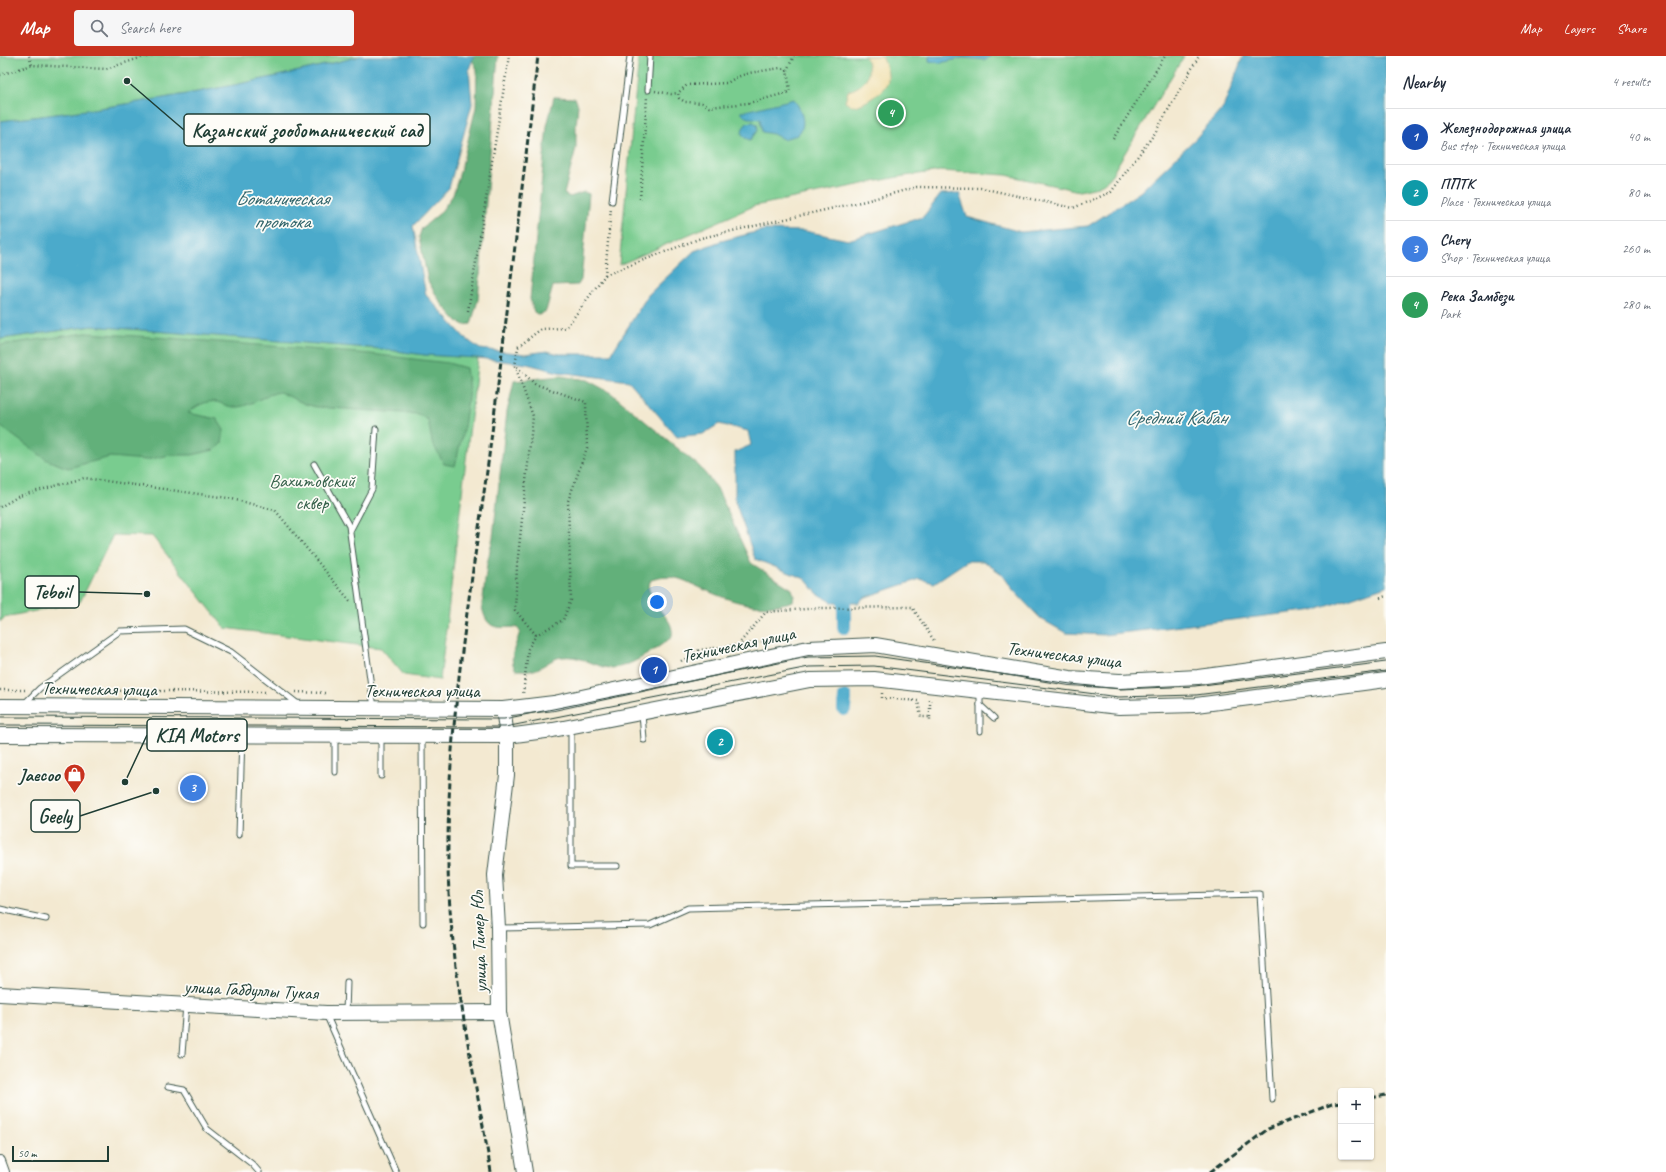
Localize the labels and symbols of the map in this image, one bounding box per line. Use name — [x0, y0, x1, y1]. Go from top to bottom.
pin: 4 — [878, 98, 904, 128]
callout: Казанский зооботанический сад — [184, 114, 430, 146]
text: Казанский зооботанический сад — [192, 118, 424, 144]
water label: Ботаническая протока — [236, 186, 332, 234]
water label: Средний Кабан — [1126, 405, 1229, 430]
park label: Вахитовский сквер — [269, 469, 356, 515]
callout: Teboil — [25, 576, 79, 608]
text: Teboil — [33, 580, 74, 605]
your location — [647, 592, 667, 612]
street label: Техническая улица — [679, 621, 798, 669]
street label: Техническая улица — [1005, 636, 1124, 674]
pin: 1 — [641, 655, 667, 685]
street label: Техническая улица — [41, 676, 158, 702]
street label: Техническая улица — [364, 679, 481, 703]
callout: KIA Motors — [147, 719, 247, 751]
text: KIA Motors — [155, 723, 241, 748]
pin: 2 — [707, 727, 733, 757]
shop icon: Jaecoo — [62, 761, 88, 794]
place label: Jaecoo — [17, 763, 61, 787]
pin: 3 — [180, 773, 206, 803]
callout: Geely — [31, 800, 80, 832]
text: Geely — [38, 804, 74, 830]
street label: улица Тимер Юл — [465, 889, 493, 994]
street label: улица Габдуллы Тукая — [182, 974, 320, 1006]
scale bar — [12, 1144, 109, 1163]

